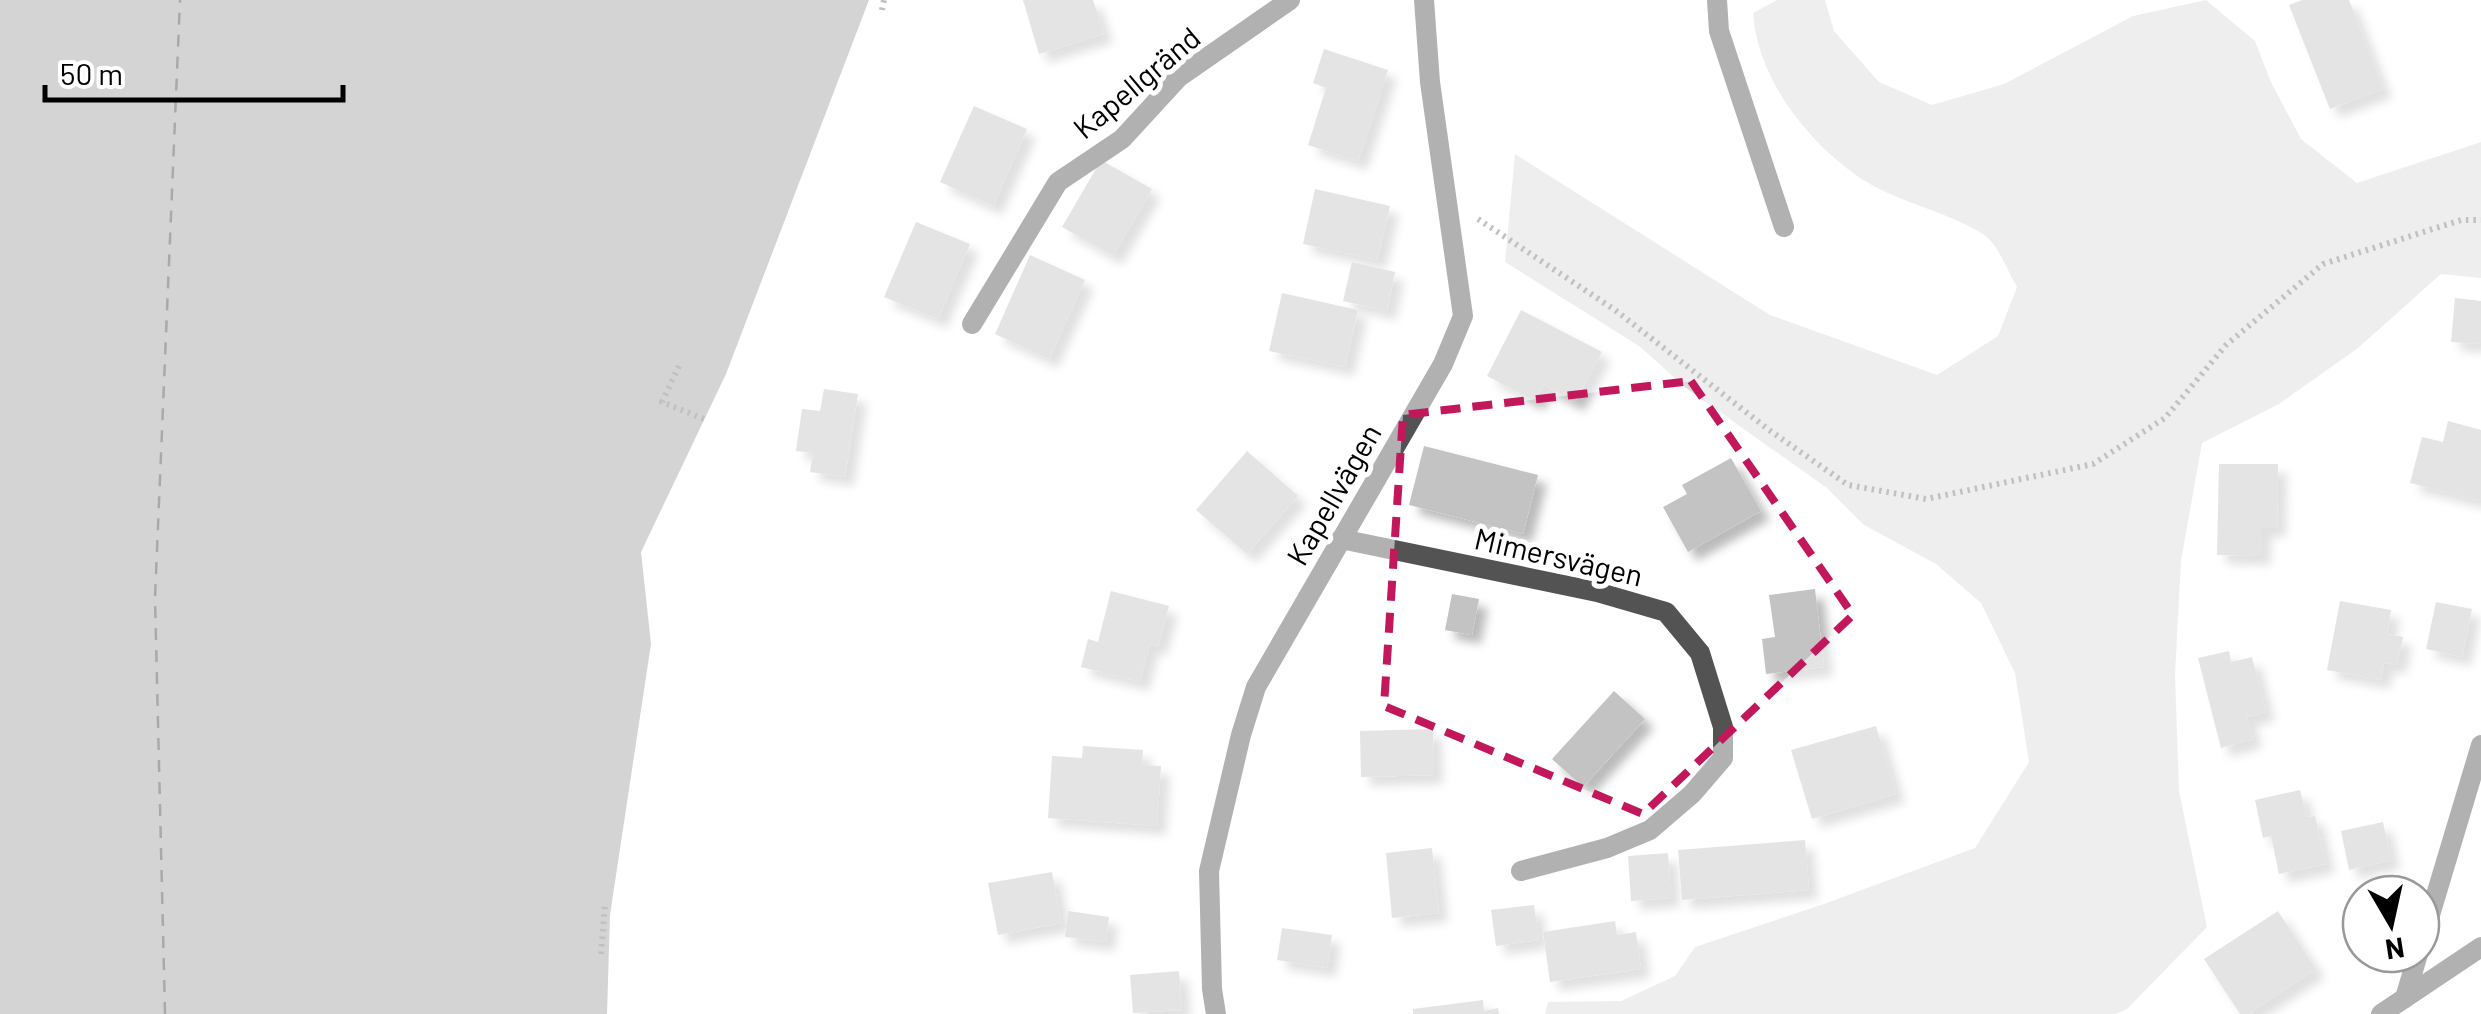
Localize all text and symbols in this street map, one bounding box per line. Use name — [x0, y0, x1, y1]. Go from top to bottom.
street label: Kapellgränd — [1065, 19, 1207, 145]
scale bar — [45, 40, 342, 102]
text: 50 m — [60, 55, 123, 91]
street label: Kapellvägen — [1278, 417, 1388, 571]
street label: Mimersvägen — [1471, 519, 1647, 593]
north arrow — [2341, 874, 2441, 974]
text: N — [2383, 931, 2407, 968]

